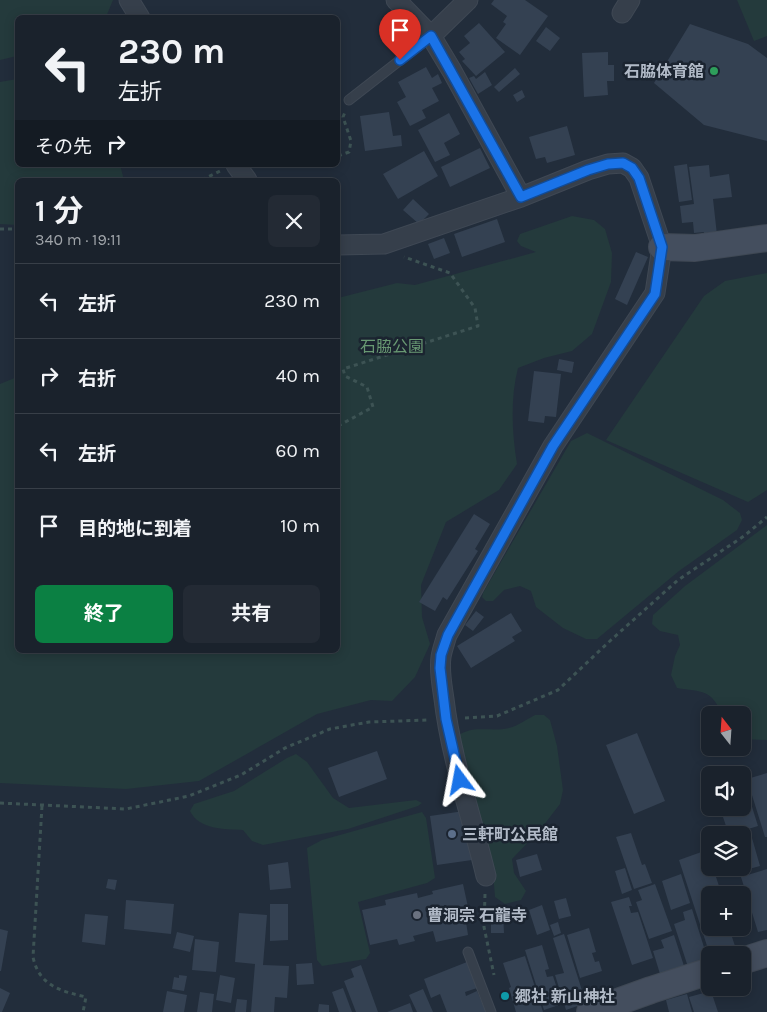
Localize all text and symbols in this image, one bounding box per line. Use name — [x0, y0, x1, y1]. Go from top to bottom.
pin — [379, 9, 421, 60]
icon: arrive — [386, 16, 414, 44]
text: 230 m — [118, 31, 225, 72]
icon: left — [35, 35, 100, 100]
place label: 石脇体育館 — [624, 62, 704, 81]
marker: 石脇体育館 — [708, 65, 720, 77]
text: 左折 — [118, 79, 162, 105]
icon: right — [102, 130, 130, 158]
text: その先 — [35, 136, 92, 158]
text: 1 分 — [35, 193, 83, 229]
button: close — [268, 195, 320, 247]
text: 340 m · 19:11 — [35, 230, 121, 249]
icon: left — [35, 287, 63, 315]
text: 230 m — [264, 290, 320, 312]
text: 左折 — [78, 293, 116, 315]
park label: 石脇公園 — [360, 337, 424, 356]
icon: right — [35, 362, 63, 390]
text: 40 m — [276, 365, 320, 387]
text: 右折 — [78, 368, 116, 390]
icon: left — [35, 437, 63, 465]
text: 60 m — [276, 440, 320, 462]
text: 左折 — [78, 443, 116, 465]
icon: arrive — [35, 512, 63, 540]
text: 10 m — [280, 515, 320, 537]
text: 目的地に到着 — [78, 518, 192, 540]
button: 終了 — [35, 585, 173, 643]
button: 共有 — [183, 585, 320, 643]
north arrow — [701, 706, 751, 756]
map controls — [701, 706, 751, 996]
position arrow — [433, 753, 485, 805]
button: sound — [701, 766, 751, 816]
place label: 三軒町公民館 — [462, 825, 558, 844]
button: layers — [701, 826, 751, 876]
marker: 三軒町公民館 — [446, 828, 458, 840]
button: + — [701, 886, 751, 936]
place label: 曹洞宗 石龍寺 — [427, 906, 527, 925]
marker: 曹洞宗 石龍寺 — [411, 909, 423, 921]
button: − — [701, 946, 751, 996]
place label: 郷社 新山神社 — [515, 987, 615, 1006]
marker: 郷社 新山神社 — [499, 990, 511, 1002]

